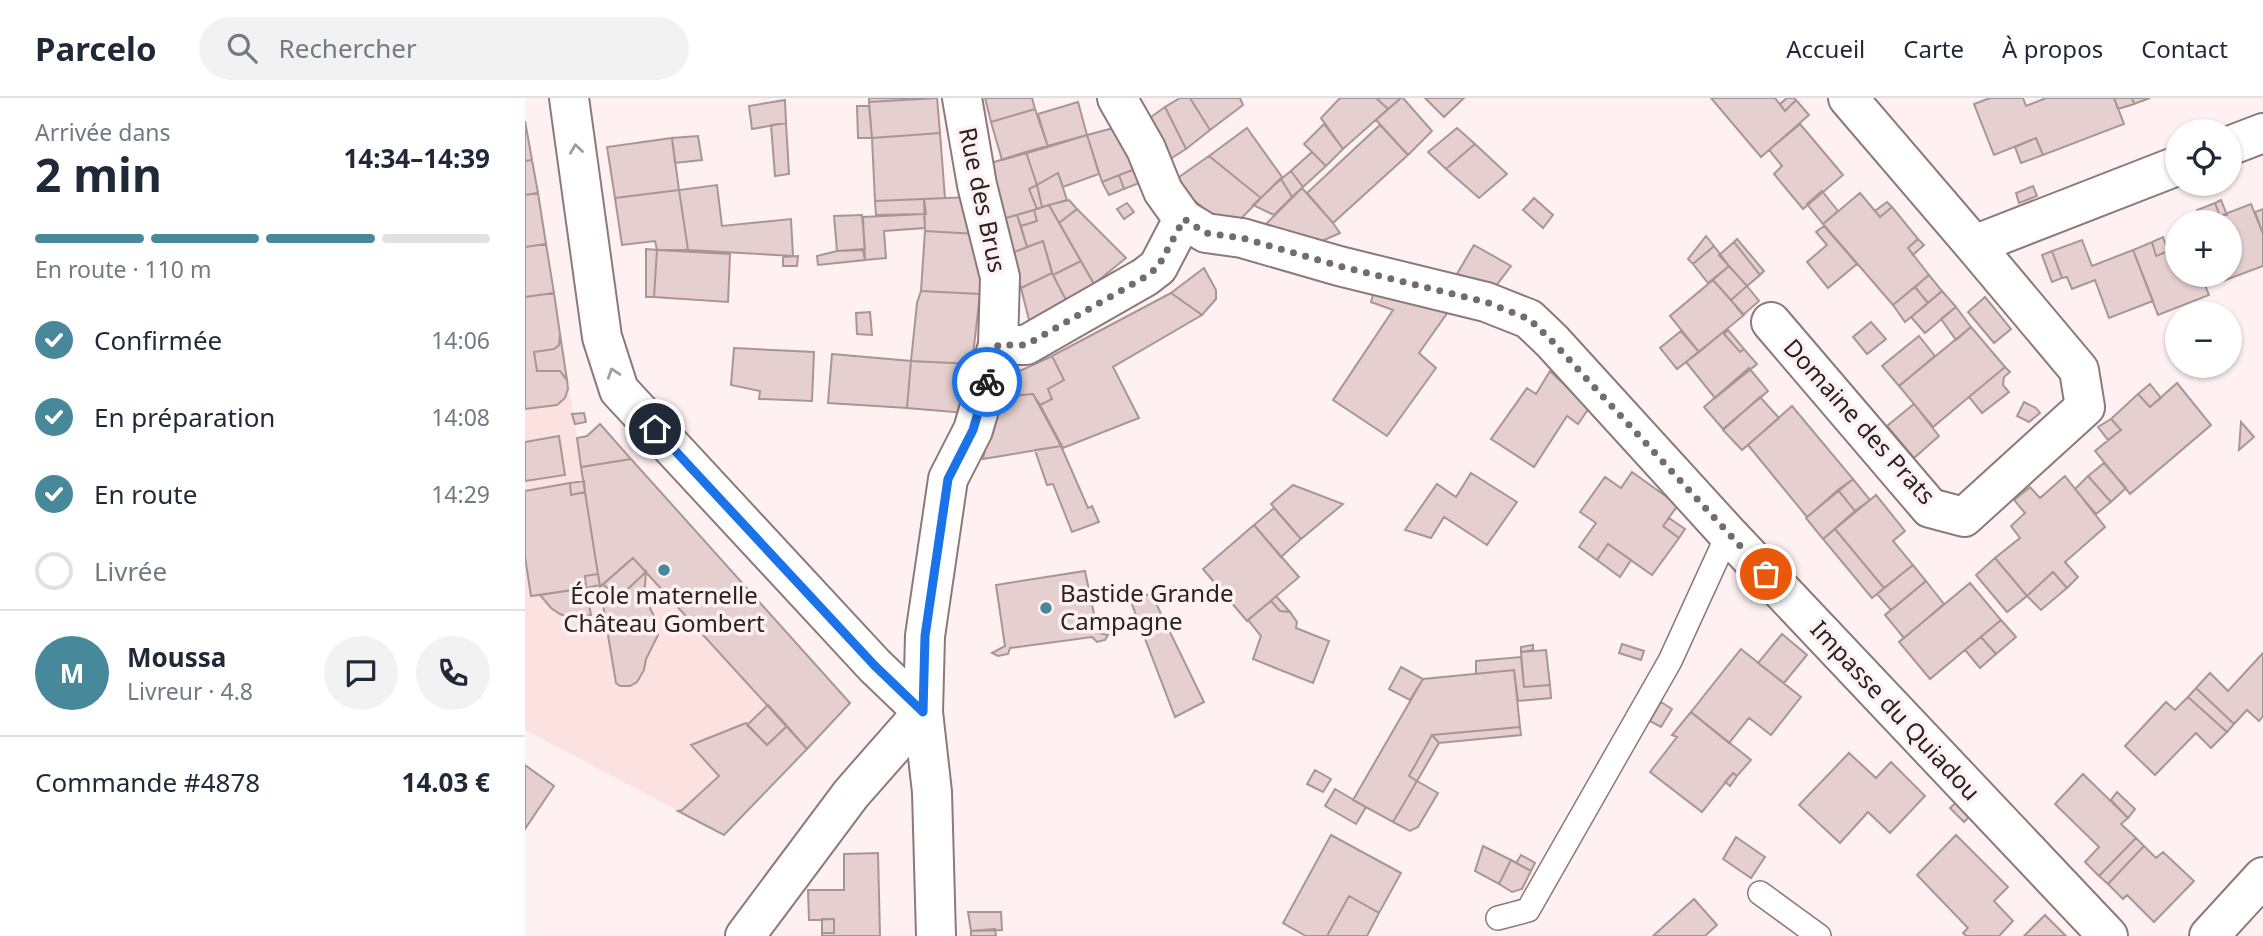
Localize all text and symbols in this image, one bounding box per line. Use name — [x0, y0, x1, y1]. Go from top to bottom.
search box — [199, 17, 689, 80]
text: Parcelo — [35, 26, 157, 71]
icon: search — [223, 29, 261, 67]
text: Rechercher — [279, 30, 417, 66]
text: Accueil — [1786, 32, 1865, 65]
text: Carte — [1903, 32, 1964, 65]
text: À propos — [2002, 32, 2103, 65]
text: Contact — [2141, 32, 2228, 65]
text: Arrivée dans — [35, 116, 171, 148]
map controls — [2165, 119, 2242, 378]
button: locate — [2165, 119, 2242, 196]
street label: Rue des Brus — [952, 124, 1015, 275]
text: 14:34–14:39 — [343, 140, 490, 176]
text: 2 min — [35, 143, 162, 205]
one-way arrow — [568, 143, 583, 155]
button: + — [2165, 210, 2242, 287]
text: En route · 110 m — [35, 253, 212, 285]
button: − — [2165, 301, 2242, 378]
icon: check — [35, 321, 73, 359]
text: Confirmée — [94, 322, 222, 358]
text: 14:06 — [431, 324, 490, 356]
street label: Domaine des Prats — [1777, 331, 1943, 511]
courier — [952, 347, 1022, 417]
icon: bike — [968, 363, 1006, 401]
one-way arrow — [607, 368, 622, 380]
icon: check — [35, 398, 73, 436]
text: En préparation — [94, 399, 275, 435]
pin — [625, 399, 685, 459]
text: 14:08 — [431, 401, 490, 433]
icon: home — [636, 410, 674, 448]
icon: check — [35, 475, 73, 513]
text: En route — [94, 476, 197, 512]
text: 14:29 — [431, 478, 490, 510]
pin — [1736, 544, 1796, 604]
text: Livrée — [94, 553, 167, 589]
icon: bag — [1747, 555, 1785, 593]
marker: École maternelle Château Gombert — [656, 562, 672, 578]
place label: Bastide Grande Campagne — [1060, 576, 1233, 637]
place label: École maternelle Château Gombert — [563, 578, 765, 639]
marker: Bastide Grande Campagne — [1038, 600, 1054, 616]
street label: Impasse du Quiadou — [1804, 613, 1988, 807]
button: chat — [324, 636, 398, 710]
button: phone — [416, 636, 490, 710]
text: Moussa — [127, 639, 226, 675]
text: M — [60, 655, 84, 691]
text: Livreur · 4.8 — [127, 675, 253, 707]
text: Commande #4878 — [35, 764, 260, 800]
text: 14.03 € — [402, 764, 490, 800]

